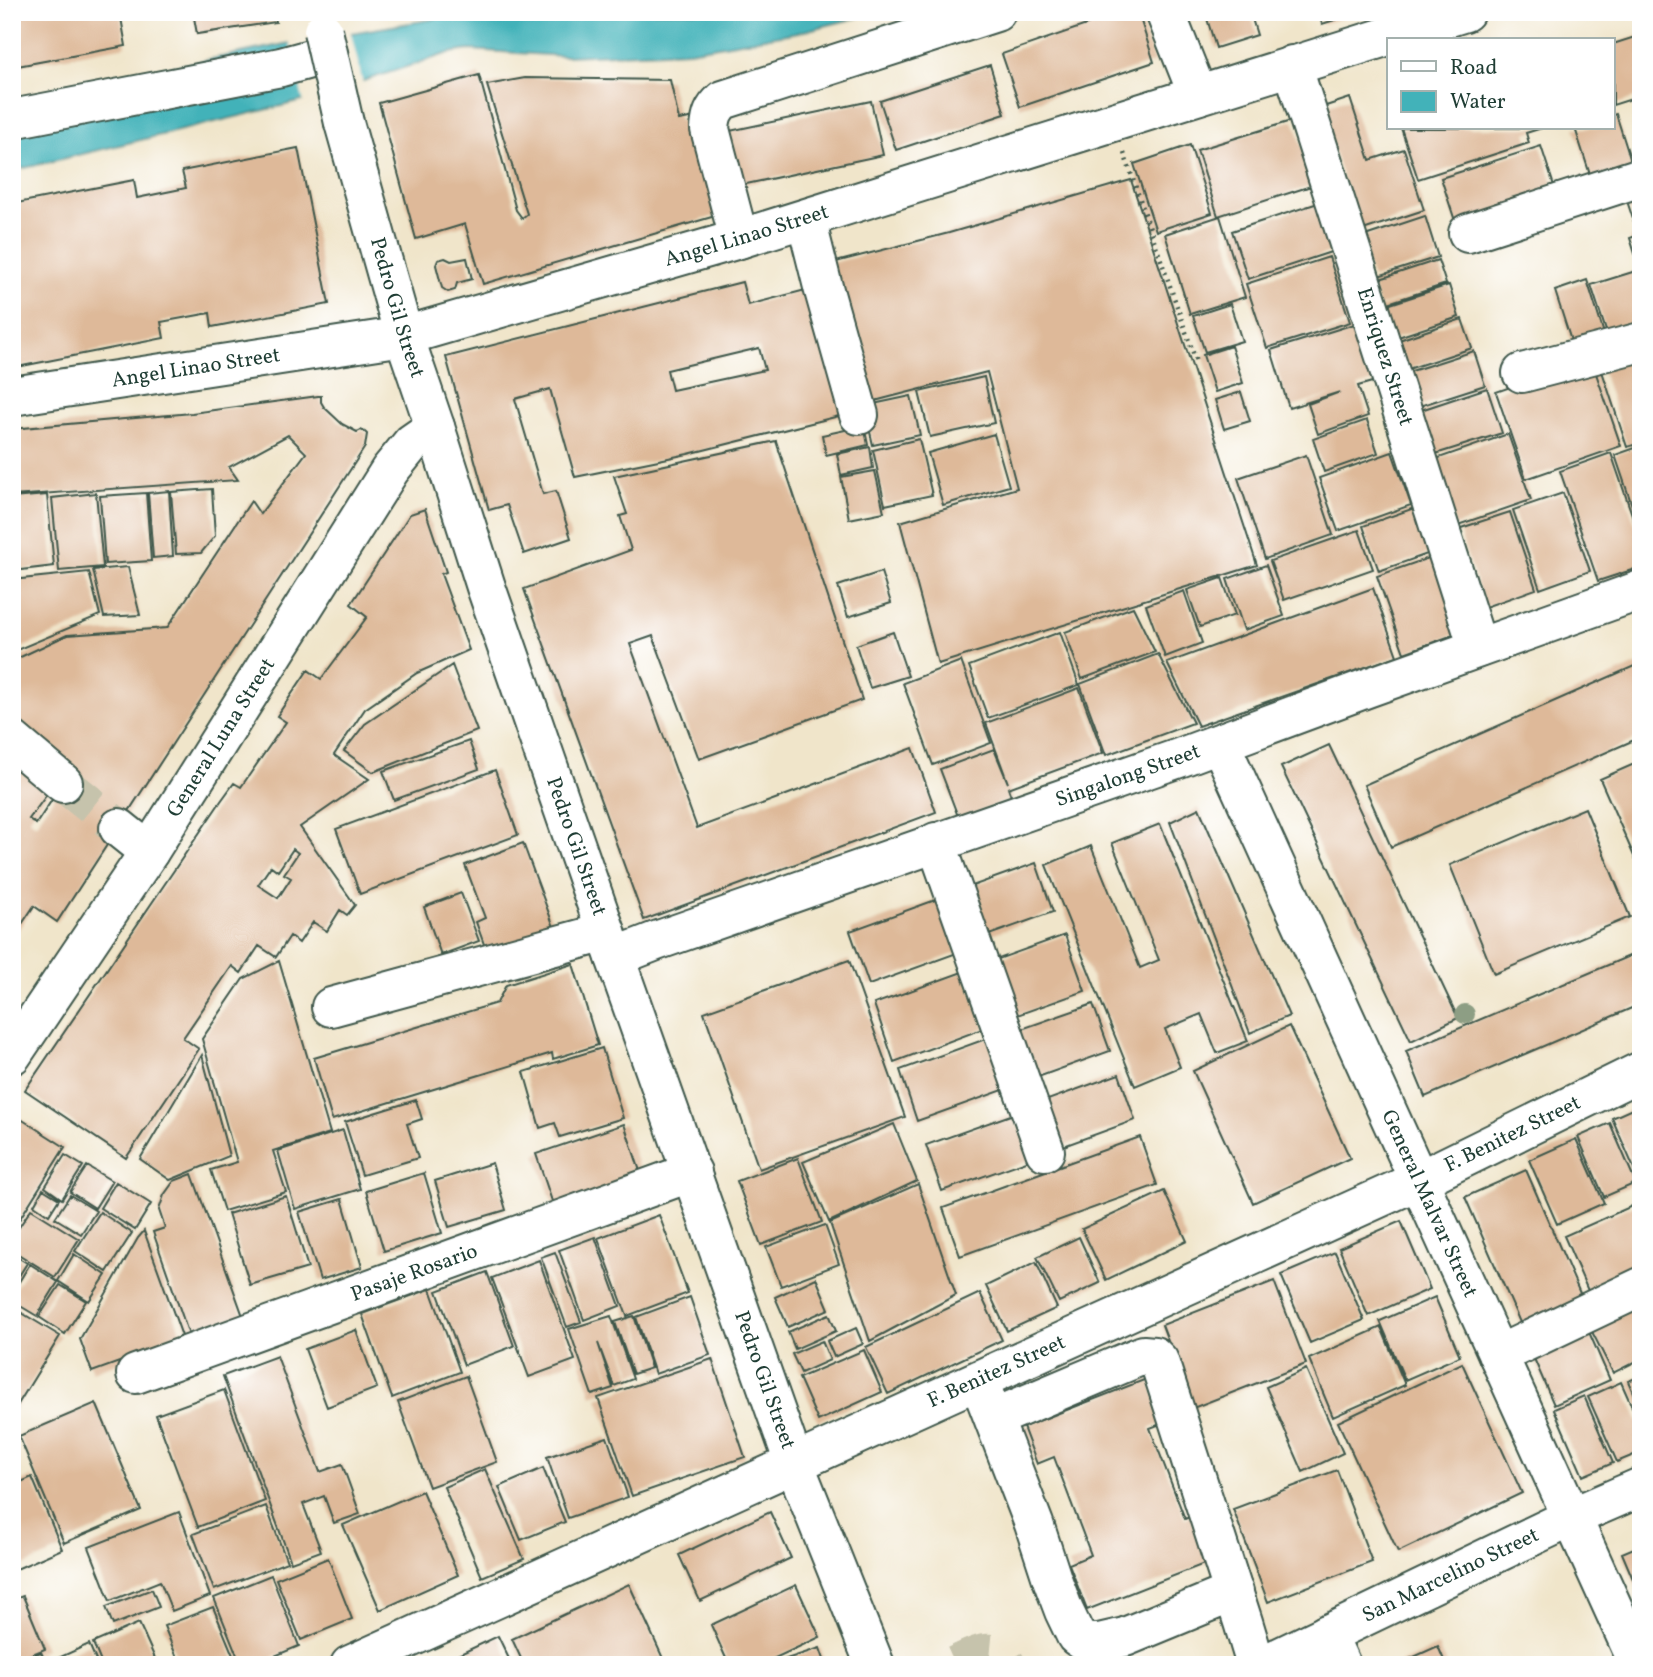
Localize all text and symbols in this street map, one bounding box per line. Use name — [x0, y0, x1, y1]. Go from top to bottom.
legend — [1387, 38, 1614, 130]
text: Road — [1450, 54, 1497, 83]
text: Water — [1450, 88, 1506, 117]
street label: Angel Linao Street — [661, 197, 832, 274]
street label: Pedro Gil Street — [362, 234, 432, 382]
street label: Enriquez Street — [1349, 284, 1421, 429]
street label: Angel Linao Street — [110, 341, 282, 395]
street label: General Luna Street — [160, 652, 282, 823]
street label: Singalong Street — [1052, 737, 1204, 815]
street label: Pedro Gil Street — [539, 773, 614, 920]
street label: F. Benitez Street — [1439, 1088, 1586, 1180]
street label: General Malvar Street — [1374, 1105, 1485, 1302]
street label: Pasaje Rosario — [347, 1237, 482, 1309]
street label: Pedro Gil Street — [727, 1307, 803, 1453]
street label: F. Benitez Street — [923, 1328, 1070, 1416]
street label: San Marcelino Street — [1357, 1520, 1544, 1630]

